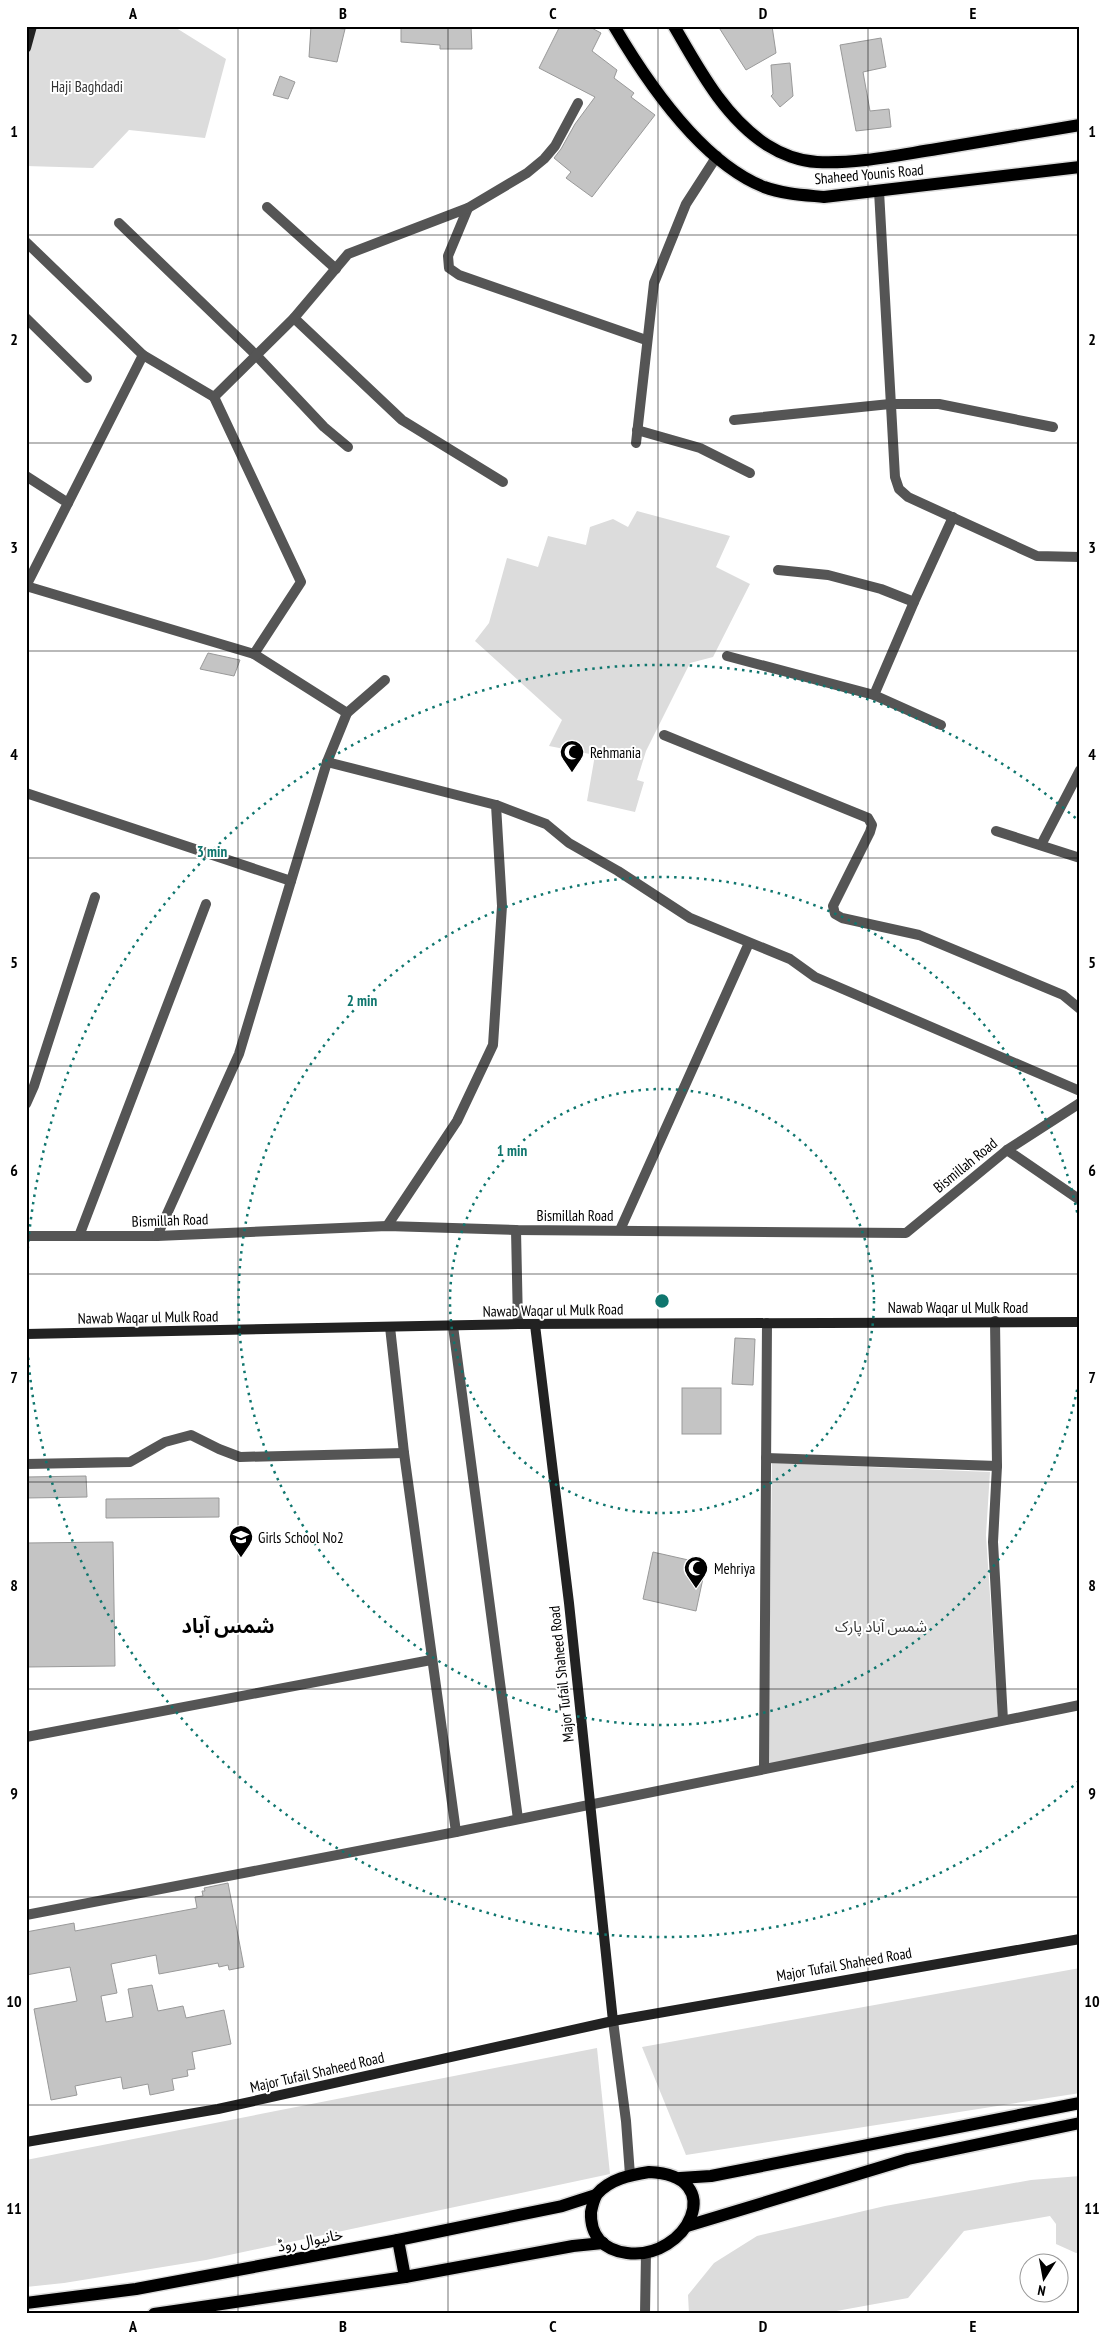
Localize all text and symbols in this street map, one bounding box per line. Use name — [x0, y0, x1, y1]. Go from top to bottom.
text: A — [128, 3, 138, 23]
text: B — [339, 3, 347, 23]
text: C — [549, 3, 557, 23]
text: D — [759, 3, 768, 23]
text: E — [970, 3, 977, 23]
park label: Haji Baghdadi — [51, 77, 123, 96]
text: 1 — [10, 121, 18, 141]
text: 1 — [1088, 121, 1096, 141]
street label: Shaheed Younis Road — [814, 160, 924, 188]
text: 2 — [10, 329, 18, 349]
text: 2 — [1088, 329, 1096, 349]
text: 3 — [10, 537, 18, 557]
text: 3 — [1088, 537, 1096, 557]
mosque icon: Rehmania — [559, 739, 585, 773]
place label: Rehmania — [590, 743, 641, 762]
text: 4 — [10, 744, 18, 764]
text: 4 — [1088, 744, 1096, 764]
text: 3 min — [197, 842, 227, 861]
text: 5 — [10, 952, 18, 972]
text: 5 — [1088, 952, 1096, 972]
text: 2 min — [347, 991, 377, 1010]
street label: Bismillah Road — [929, 1133, 1001, 1197]
text: 1 min — [497, 1141, 527, 1160]
text: 6 — [10, 1160, 18, 1180]
text: 6 — [1088, 1160, 1096, 1180]
street label: Bismillah Road — [537, 1206, 613, 1225]
street label: Bismillah Road — [131, 1209, 209, 1231]
centre of rings — [653, 1292, 671, 1310]
street label: Nawab Waqar ul Mulk Road — [888, 1298, 1028, 1317]
street label: Nawab Waqar ul Mulk Road — [483, 1299, 623, 1321]
street label: Nawab Waqar ul Mulk Road — [78, 1306, 218, 1328]
text: 7 — [10, 1367, 18, 1387]
text: 7 — [1088, 1367, 1096, 1387]
school or university icon: Girls School No2 — [228, 1524, 254, 1558]
place label: Girls School No2 — [258, 1528, 344, 1547]
mosque icon: Mehriya — [683, 1555, 709, 1589]
place label: Mehriya — [714, 1559, 755, 1578]
text: 8 — [10, 1575, 18, 1595]
text: 8 — [1088, 1575, 1096, 1595]
street label: Major Tufail Shaheed Road — [544, 1605, 578, 1743]
district label: شمس آباد — [182, 1613, 274, 1639]
park label: شمس آباد پارک — [835, 1617, 927, 1637]
text: 9 — [10, 1783, 18, 1803]
text: 9 — [1088, 1783, 1096, 1803]
street label: Major Tufail Shaheed Road — [775, 1943, 913, 1985]
text: 10 — [6, 1991, 22, 2011]
text: 10 — [1084, 1991, 1100, 2011]
street label: Major Tufail Shaheed Road — [248, 2047, 386, 2097]
text: 11 — [6, 2198, 22, 2218]
text: 11 — [1084, 2198, 1100, 2218]
street label: خانیوال روڈ — [276, 2224, 345, 2256]
north arrow — [1018, 2252, 1068, 2302]
text: N — [1036, 2281, 1047, 2300]
text: A — [128, 2316, 138, 2336]
text: B — [339, 2316, 347, 2336]
text: C — [549, 2316, 557, 2336]
text: D — [759, 2316, 768, 2336]
text: E — [970, 2316, 977, 2336]

